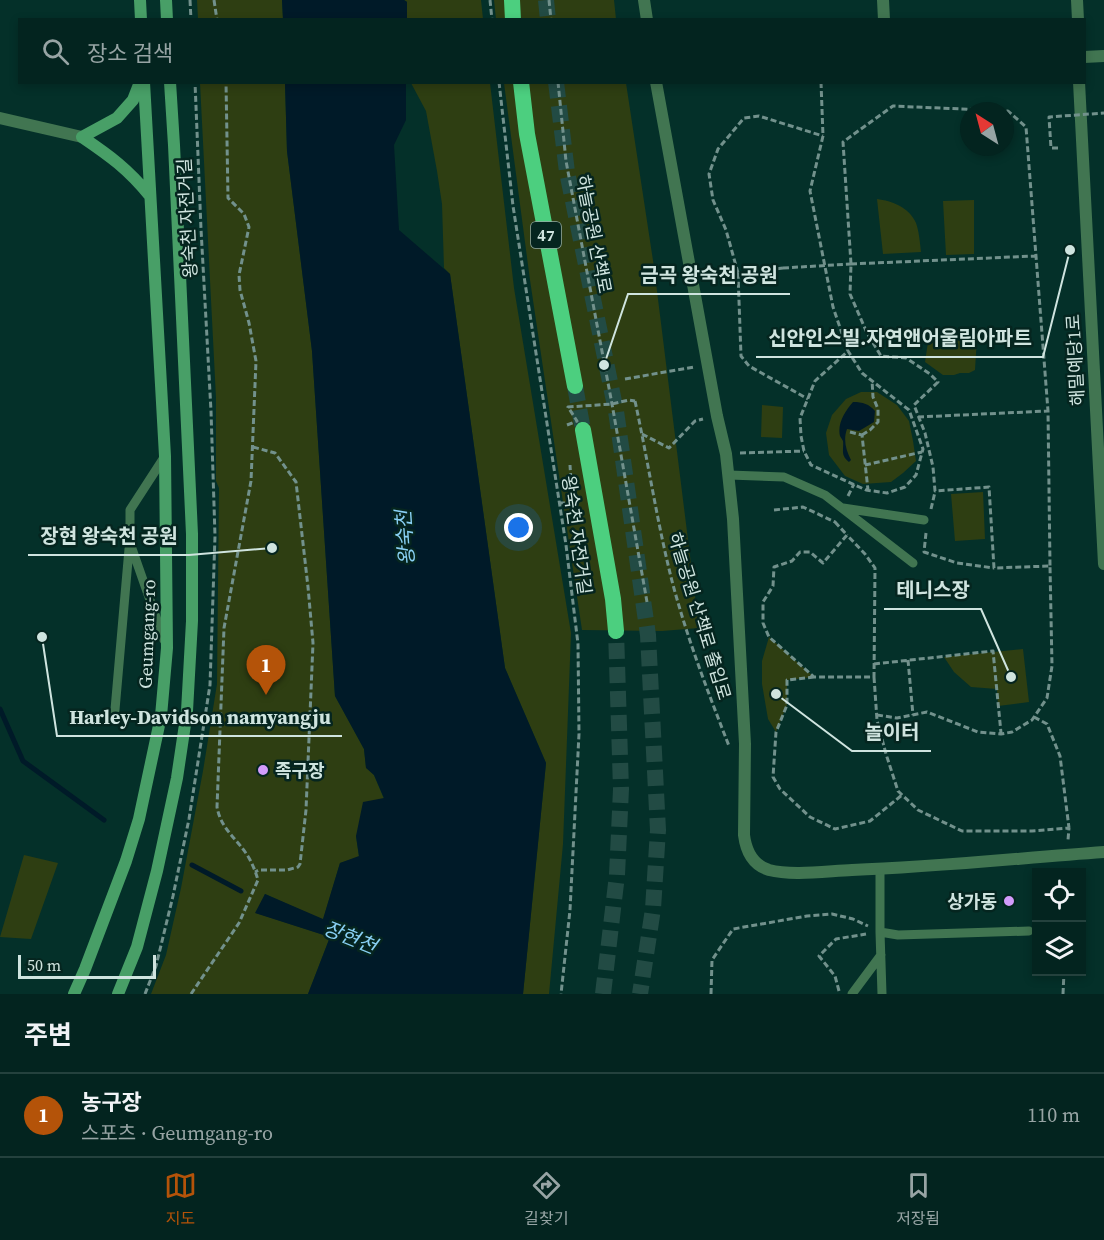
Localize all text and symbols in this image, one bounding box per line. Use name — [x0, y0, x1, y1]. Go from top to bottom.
search box — [18, 18, 1086, 84]
icon: search — [39, 35, 72, 68]
text: 장소 검색 — [87, 38, 173, 68]
north arrow — [960, 102, 1014, 156]
street label: 왕숙천 자전거길 — [171, 157, 203, 279]
street label: 하늘공원 산책로 — [570, 173, 618, 295]
road number: 47 — [531, 222, 561, 248]
callout: 금곡 왕숙천 공원 — [628, 256, 790, 294]
text: 금곡 왕숙천 공원 — [640, 261, 778, 289]
street label: 해밀예당1로 — [1060, 314, 1090, 406]
callout: 신안인스빌.자연앤어울림아파트 — [756, 319, 1043, 357]
text: 신안인스빌.자연앤어울림아파트 — [768, 324, 1032, 352]
street label: 왕숙천 자전거길 — [556, 474, 598, 596]
water label: 왕숙천 — [389, 507, 421, 567]
your location — [504, 513, 533, 542]
callout: 장현 왕숙천 공원 — [28, 517, 189, 555]
text: 장현 왕숙천 공원 — [40, 522, 178, 550]
street label: 하늘공원 산책로 출입로 — [663, 529, 737, 703]
callout: 테니스장 — [884, 571, 981, 609]
text: 테니스장 — [896, 576, 970, 604]
street label: Geumgang-ro — [133, 579, 161, 689]
pin: 1 — [246, 646, 286, 695]
callout: Harley-Davidson namyangju — [57, 698, 342, 736]
text: Harley-Davidson namyangju — [69, 703, 331, 731]
callout: 놀이터 — [852, 713, 931, 751]
text: 놀이터 — [864, 718, 920, 746]
place label: 족구장 — [275, 758, 325, 783]
marker: 족구장 — [256, 763, 270, 777]
map controls — [1032, 868, 1086, 976]
button: locate — [1032, 868, 1086, 922]
place label: 상가동 — [947, 889, 997, 914]
marker: 상가동 — [1002, 894, 1016, 908]
water label: 장현천 — [319, 914, 383, 961]
button: layers — [1032, 922, 1086, 976]
scale bar — [18, 952, 156, 980]
text: 50 m — [27, 954, 61, 976]
text: 주변 — [24, 1017, 72, 1053]
text: 농구장 — [81, 1087, 142, 1117]
text: 1 — [38, 1101, 49, 1129]
text: 110 m — [1027, 1101, 1080, 1129]
text: 스포츠 · Geumgang-ro — [81, 1119, 273, 1147]
tab: 지도 — [164, 1169, 197, 1229]
tab: 길찾기 — [524, 1169, 568, 1229]
tab: 저장됨 — [896, 1169, 940, 1229]

